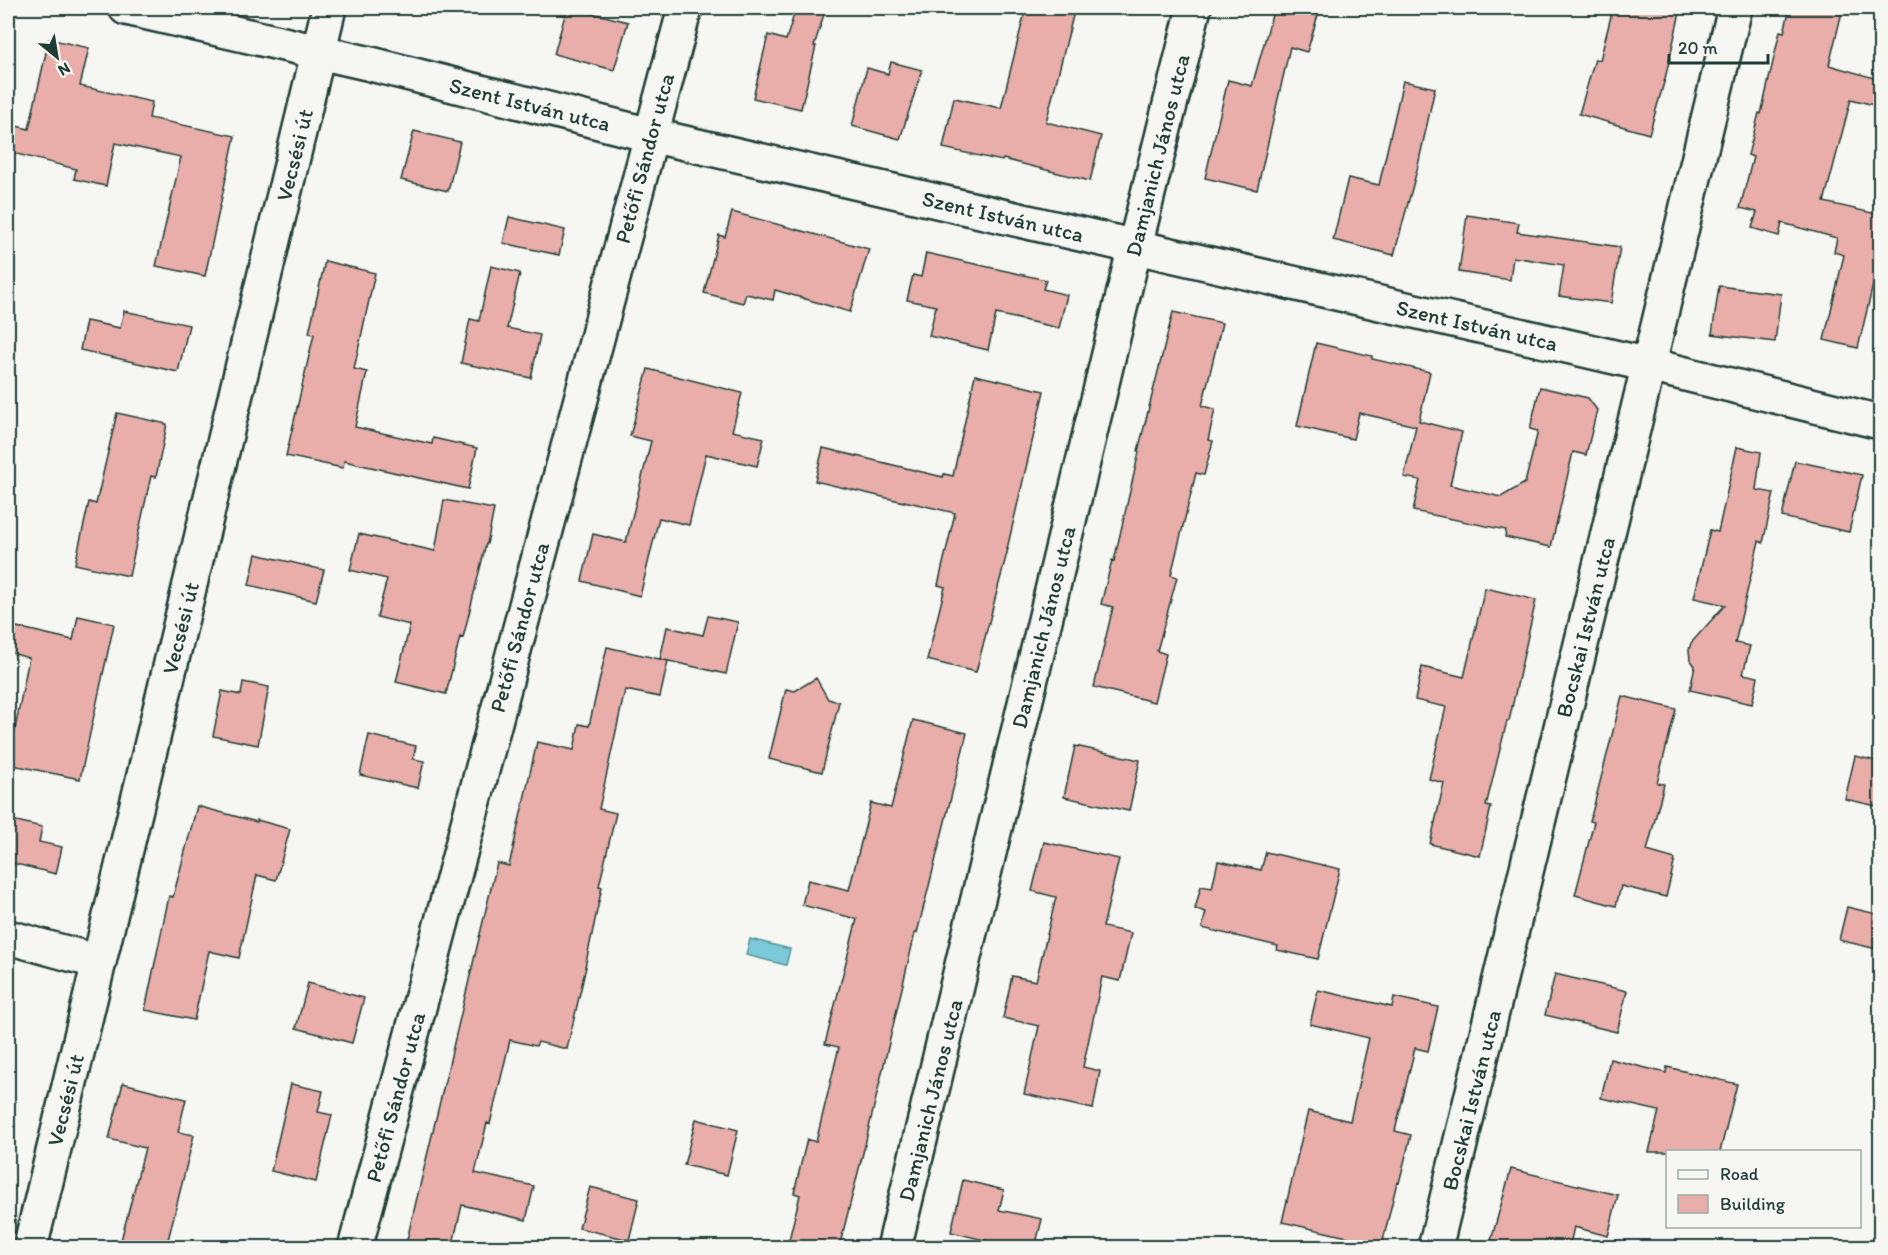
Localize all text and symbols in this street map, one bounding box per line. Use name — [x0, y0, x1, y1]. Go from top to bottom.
north arrow — [27, 27, 87, 87]
scale bar — [1669, 27, 1768, 65]
text: 20 m — [1678, 37, 1718, 59]
street label: Damjanich János utca — [1119, 51, 1196, 259]
text: N — [55, 59, 74, 80]
street label: Petőfi Sándor utca — [609, 69, 680, 246]
street label: Szent István utca — [447, 71, 613, 138]
street label: Vecsési út — [270, 106, 319, 204]
street label: Szent István utca — [920, 185, 1086, 248]
street label: Szent István utca — [1394, 294, 1560, 357]
street label: Damjanich János utca — [1005, 523, 1082, 731]
street label: Bocskai István utca — [1550, 534, 1621, 720]
street label: Petőfi Sándor utca — [484, 538, 555, 715]
street label: Vecsési út — [156, 579, 205, 677]
street label: Damjanich János utca — [892, 996, 969, 1204]
street label: Bocskai István utca — [1436, 1007, 1507, 1193]
street label: Petőfi Sándor utca — [360, 1008, 431, 1185]
street label: Vecsési út — [41, 1051, 90, 1149]
legend — [1666, 1150, 1861, 1228]
text: Road — [1720, 1163, 1759, 1185]
text: Building — [1720, 1193, 1786, 1215]

